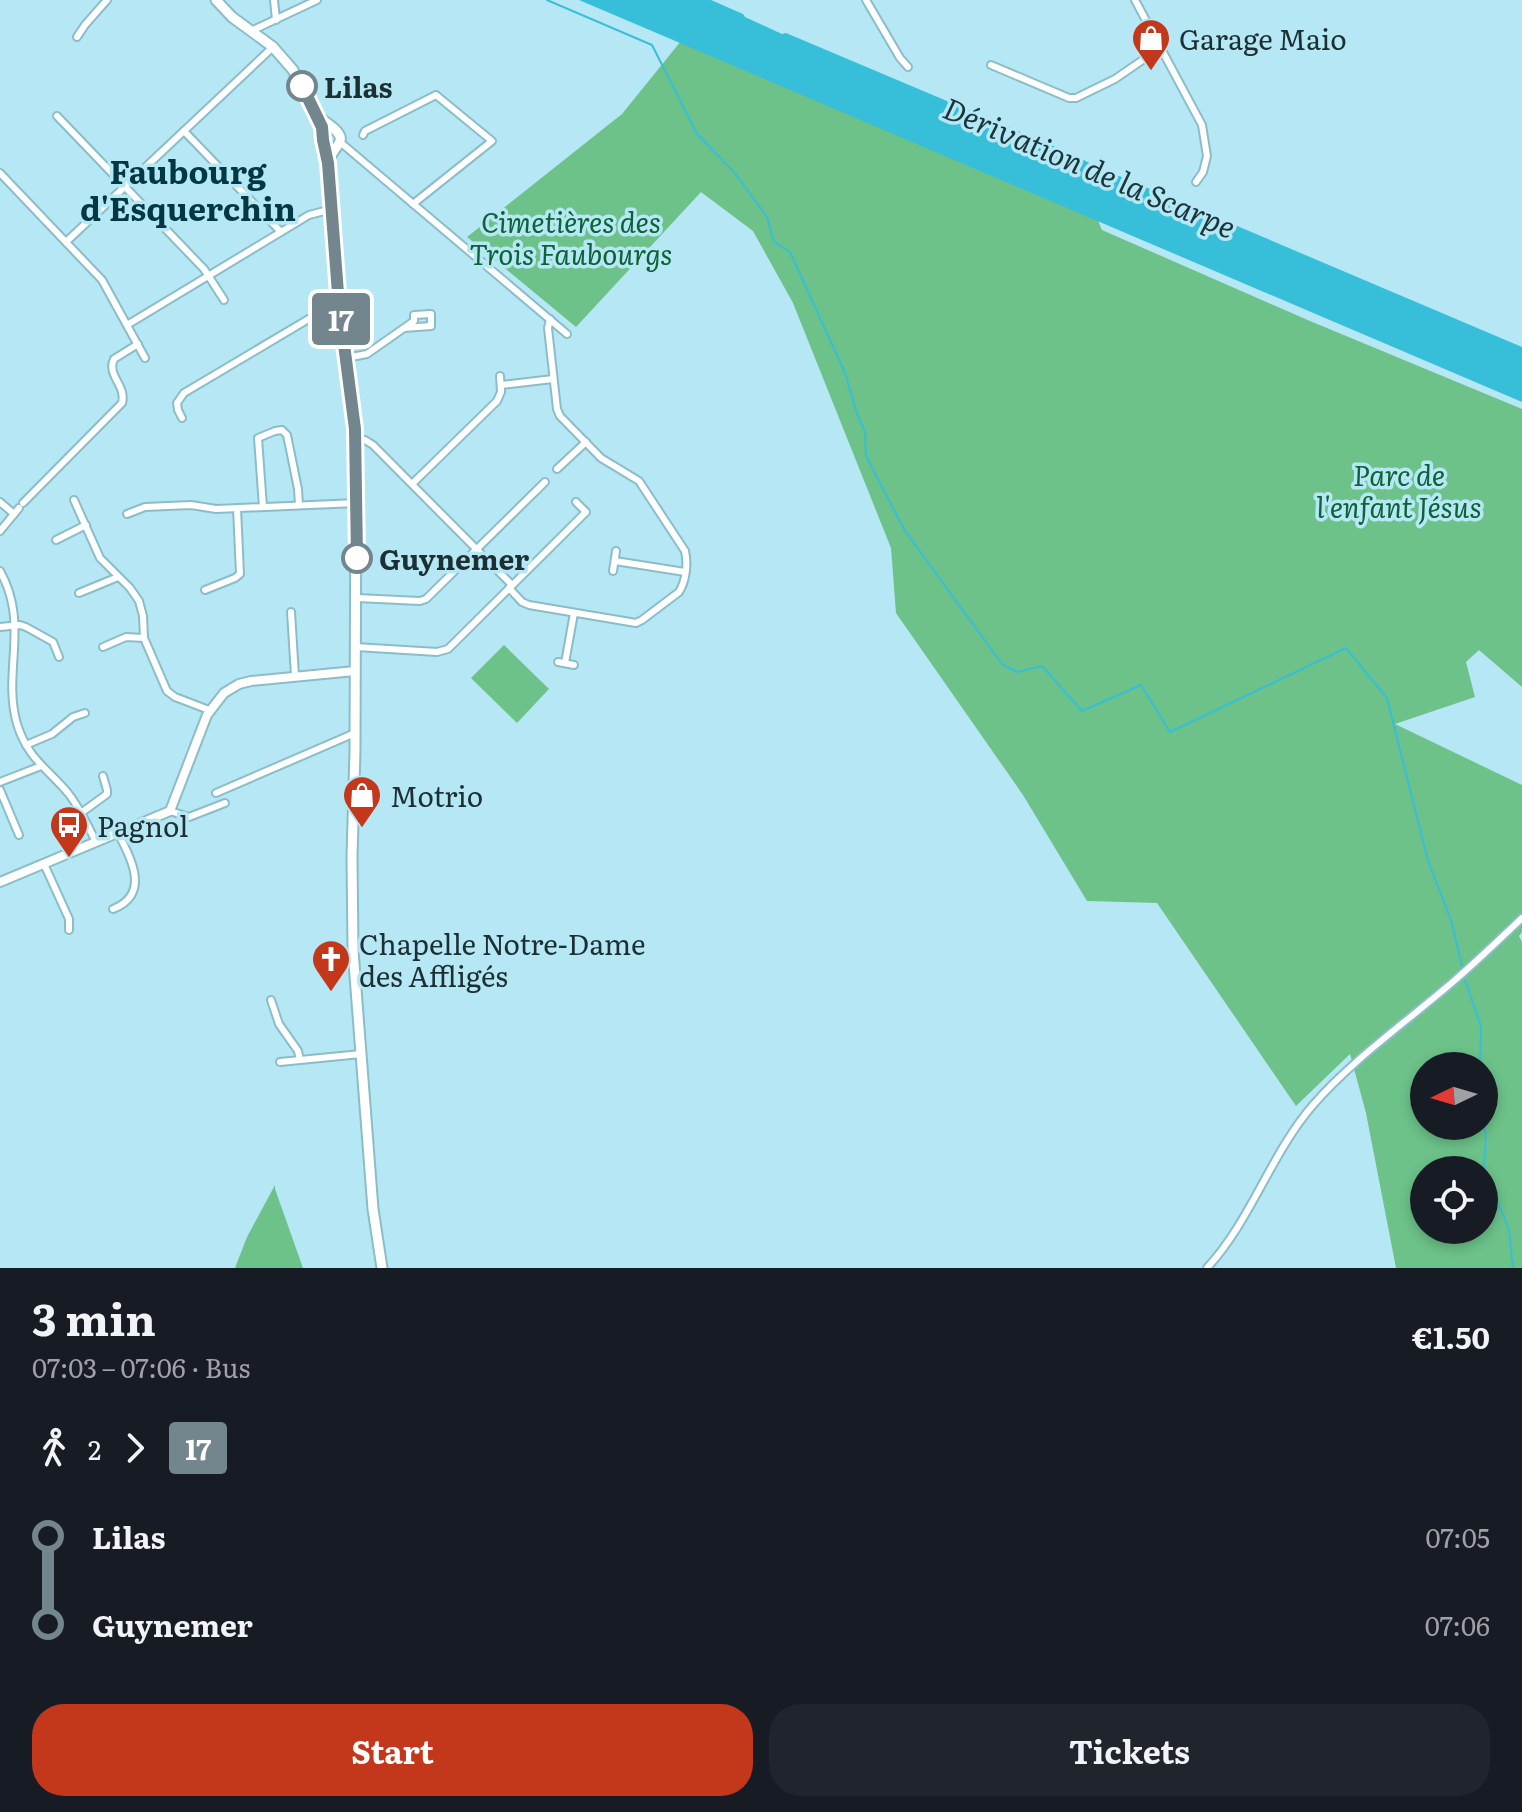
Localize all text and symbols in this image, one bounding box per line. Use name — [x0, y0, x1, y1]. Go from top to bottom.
shop icon: Garage Maio — [1130, 17, 1172, 72]
place label: Garage Maio — [1179, 17, 1347, 59]
place label: Lilas — [324, 65, 393, 107]
marker: Lilas — [287, 71, 317, 101]
water label: Dérivation de la Scarpe — [937, 84, 1243, 248]
district label: Faubourg d'Esquerchin — [80, 146, 296, 231]
park label: Cimetières des Trois Faubourgs — [470, 200, 672, 274]
line badge: 17 — [305, 293, 377, 345]
text: 17 — [328, 298, 354, 340]
park label: Parc de l'enfant Jésus — [1316, 453, 1482, 527]
place label: Guynemer — [379, 537, 529, 579]
marker: Guynemer — [342, 543, 372, 573]
shop icon: Motrio — [341, 774, 383, 829]
place label: Motrio — [390, 774, 483, 816]
bus stop icon: Pagnol — [48, 804, 90, 859]
place label: Pagnol — [97, 804, 188, 846]
place label: Chapelle Notre-Dame des Affligés — [359, 922, 646, 996]
church icon: Chapelle Notre-Dame des Affligés — [310, 938, 352, 993]
north arrow — [1410, 1052, 1498, 1140]
map controls — [1410, 1052, 1498, 1244]
button: locate — [1410, 1156, 1498, 1244]
text: 3 min — [32, 1284, 156, 1350]
text: €1.50 — [1412, 1314, 1490, 1358]
text: 07:03 – 07:06 · Bus — [32, 1347, 250, 1386]
icon: walk — [32, 1426, 76, 1470]
icon: forward — [113, 1426, 157, 1470]
text: 17 — [185, 1427, 211, 1469]
text: 2 — [88, 1429, 101, 1468]
text: Lilas — [92, 1514, 165, 1558]
text: 07:05 — [1425, 1517, 1490, 1556]
text: Guynemer — [92, 1602, 253, 1646]
text: 07:06 — [1425, 1605, 1490, 1644]
button: Start — [32, 1704, 753, 1796]
button: Tickets — [769, 1704, 1490, 1796]

